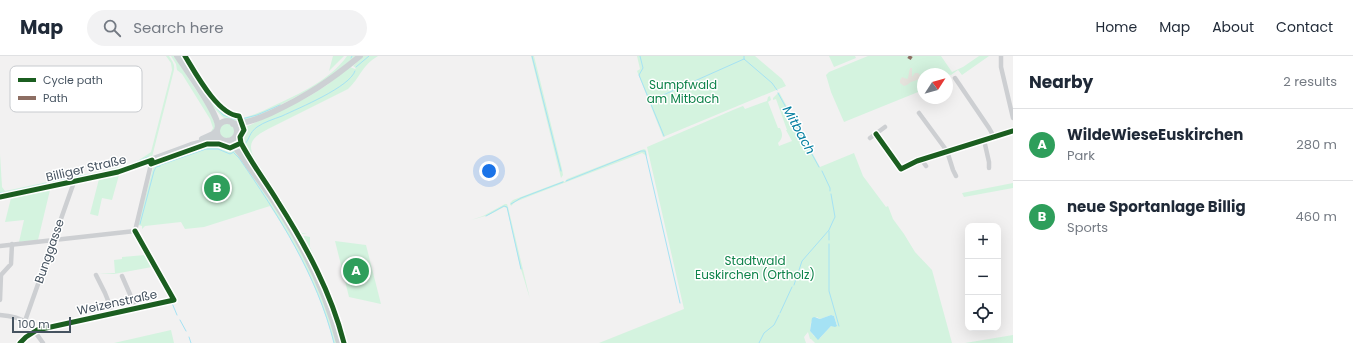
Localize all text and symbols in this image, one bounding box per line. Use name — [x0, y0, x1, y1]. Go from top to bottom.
search box — [87, 10, 367, 46]
text: Map — [20, 14, 63, 41]
icon: search — [101, 17, 123, 39]
text: Search here — [133, 17, 224, 38]
text: Home — [1095, 17, 1137, 37]
text: Map — [1159, 17, 1190, 37]
text: About — [1212, 17, 1254, 37]
text: Contact — [1276, 17, 1333, 37]
legend — [10, 66, 142, 112]
north arrow — [917, 68, 953, 104]
text: Nearby — [1029, 70, 1093, 94]
text: Cycle path — [43, 72, 103, 88]
text: 2 results — [1283, 72, 1337, 91]
park label: Sumpfwald am Mitbach — [647, 76, 719, 107]
text: Path — [43, 90, 68, 106]
water label: Mitbach — [778, 102, 820, 158]
text: WildeWieseEuskirchen — [1067, 124, 1243, 145]
text: A — [1037, 135, 1047, 154]
text: 280 m — [1296, 135, 1337, 154]
text: Park — [1067, 146, 1095, 165]
street label: Billiger Straße — [44, 150, 128, 186]
your location — [479, 161, 499, 181]
pin: B — [204, 173, 230, 203]
text: neue Sportanlage Billig — [1067, 196, 1246, 217]
text: B — [1038, 207, 1046, 226]
text: 460 m — [1296, 207, 1337, 226]
street label: Bunggasse — [30, 217, 68, 285]
text: Sports — [1067, 218, 1108, 237]
map controls — [965, 223, 1001, 331]
button: + — [965, 223, 1001, 259]
park label: Stadtwald Euskirchen (Ortholz) — [695, 252, 815, 283]
pin: A — [343, 256, 369, 286]
button: − — [965, 259, 1001, 295]
street label: Weizenstraße — [75, 285, 159, 319]
button: locate — [965, 295, 1001, 331]
scale bar — [12, 315, 71, 334]
text: 100 m — [18, 316, 50, 332]

